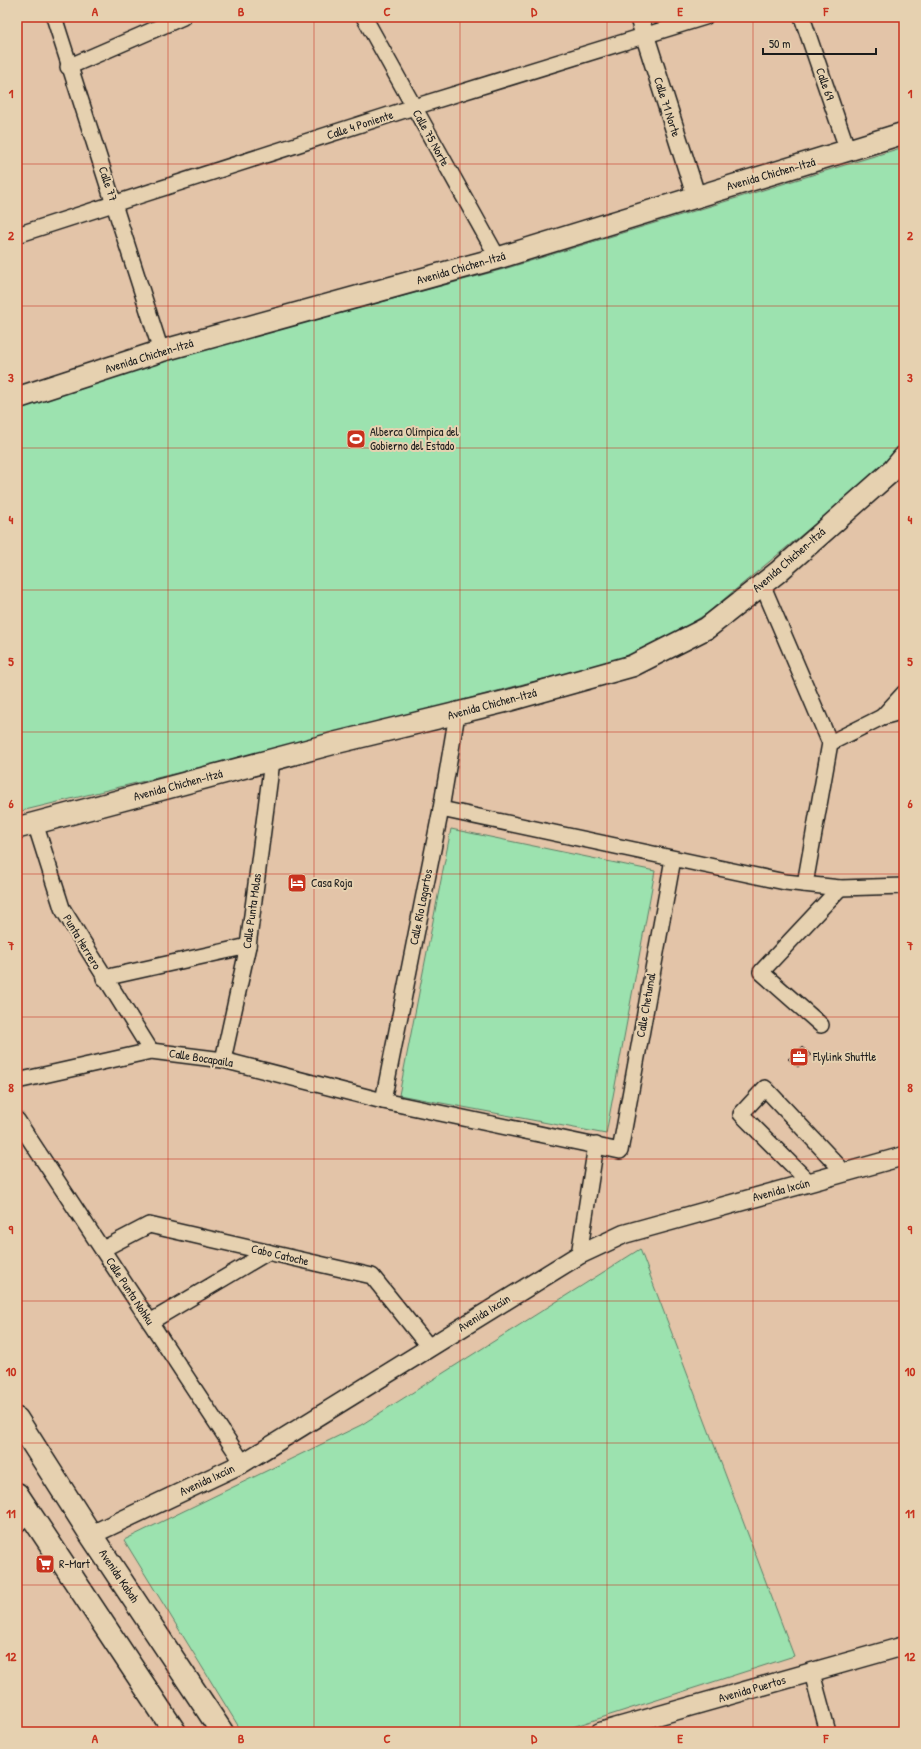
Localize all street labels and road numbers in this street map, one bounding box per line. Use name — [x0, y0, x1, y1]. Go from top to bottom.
street label: Calle 69 — [812, 65, 839, 103]
street label: Calle 71 Norte — [650, 75, 685, 139]
street label: Calle 4 Poniente — [324, 106, 396, 143]
street label: Calle 75 Norte — [409, 106, 454, 169]
street label: Avenida Chichen-Itzá — [725, 153, 817, 194]
street label: Calle 77 — [95, 164, 122, 204]
street label: Avenida Chichen-Itzá — [415, 247, 507, 288]
street label: Avenida Chichen-Itzá — [103, 334, 195, 377]
street label: Avenida Chichen-Itzá — [749, 523, 829, 596]
street label: Avenida Chichen-Itzá — [445, 683, 539, 724]
street label: Avenida Chichen-Itzá — [131, 764, 225, 805]
street label: Calle Río Lagartos — [405, 867, 436, 946]
street label: Calle Punta Molas — [238, 872, 265, 950]
street label: Punta Herrero — [59, 911, 106, 973]
street label: Calle Chetumal — [631, 970, 660, 1039]
street label: Calle Bocapaila — [168, 1044, 235, 1071]
street label: Avenida Ixcún — [750, 1174, 811, 1205]
street label: Cabo Catoche — [250, 1240, 311, 1269]
street label: Calle Punta Nohku — [102, 1254, 159, 1328]
street label: Avenida Ixcún — [454, 1290, 513, 1335]
street label: Avenida Ixcún — [177, 1459, 237, 1500]
street label: Avenida Kabah — [95, 1546, 144, 1606]
street label: Avenida Puertos — [716, 1671, 788, 1706]

